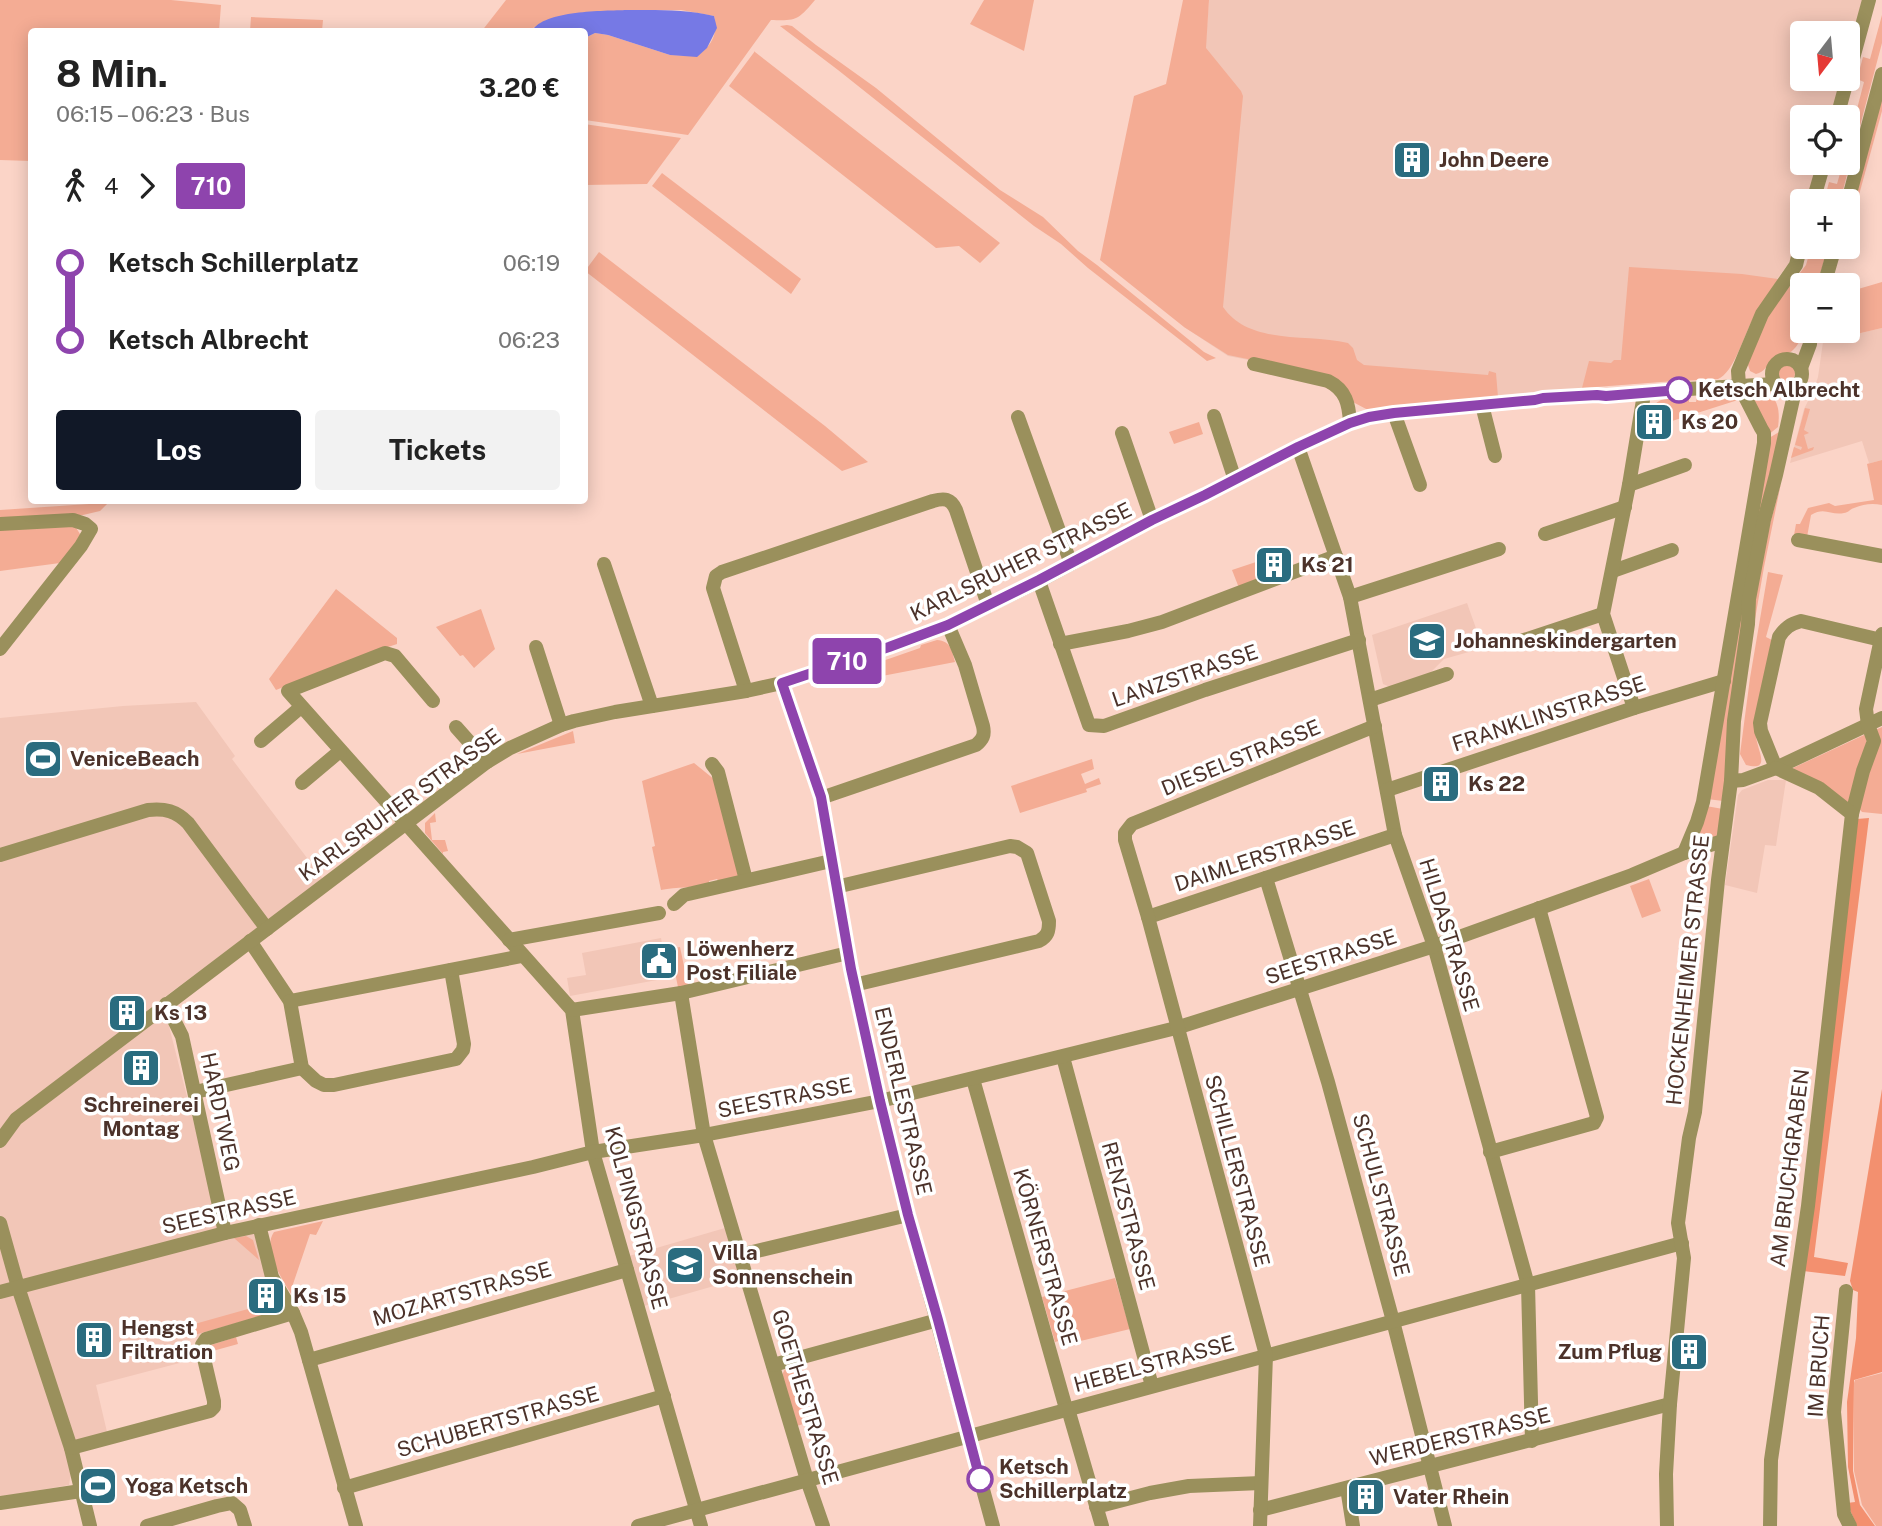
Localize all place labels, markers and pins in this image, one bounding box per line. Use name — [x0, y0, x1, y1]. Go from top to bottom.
building icon: John Deere — [1391, 139, 1433, 181]
place label: John Deere — [1439, 147, 1549, 172]
marker: Ketsch Albrecht — [1666, 377, 1692, 403]
place label: Ketsch Albrecht — [1698, 377, 1860, 402]
building icon: Ks 20 — [1633, 401, 1675, 443]
place label: Ks 20 — [1681, 409, 1738, 434]
building icon: Ks 21 — [1253, 544, 1295, 586]
place label: Ks 21 — [1301, 552, 1354, 577]
school or university icon: Johanneskindergarten — [1406, 620, 1448, 662]
place label: Johanneskindergarten — [1454, 628, 1677, 653]
sports icon: VeniceBeach — [22, 738, 64, 780]
place label: VeniceBeach — [70, 746, 199, 771]
building icon: Ks 22 — [1420, 763, 1462, 805]
place label: Ks 22 — [1468, 771, 1525, 796]
place label: Löwenherz Post Filiale — [686, 936, 797, 985]
public building icon: Löwenherz Post Filiale — [638, 940, 680, 982]
building icon: Ks 13 — [106, 992, 148, 1034]
place label: Ks 13 — [154, 1000, 207, 1025]
building icon: Schreinerei Montag — [120, 1047, 162, 1089]
place label: Schreinerei Montag — [83, 1092, 199, 1141]
place label: Villa Sonnenschein — [712, 1240, 853, 1289]
school or university icon: Villa Sonnenschein — [664, 1244, 706, 1286]
building icon: Ks 15 — [245, 1275, 287, 1317]
place label: Ks 15 — [293, 1283, 347, 1308]
place label: Hengst Filtration — [121, 1315, 213, 1364]
building icon: Hengst Filtration — [73, 1319, 115, 1361]
building icon: Zum Pflug — [1668, 1331, 1710, 1373]
place label: Zum Pflug — [1557, 1339, 1662, 1364]
place label: Ketsch Schillerplatz — [999, 1454, 1127, 1503]
sports icon: Yoga Ketsch — [77, 1465, 119, 1507]
marker: Ketsch Schillerplatz — [967, 1466, 993, 1492]
place label: Yoga Ketsch — [125, 1473, 248, 1498]
building icon: Vater Rhein — [1345, 1476, 1387, 1518]
place label: Vater Rhein — [1393, 1484, 1509, 1509]

